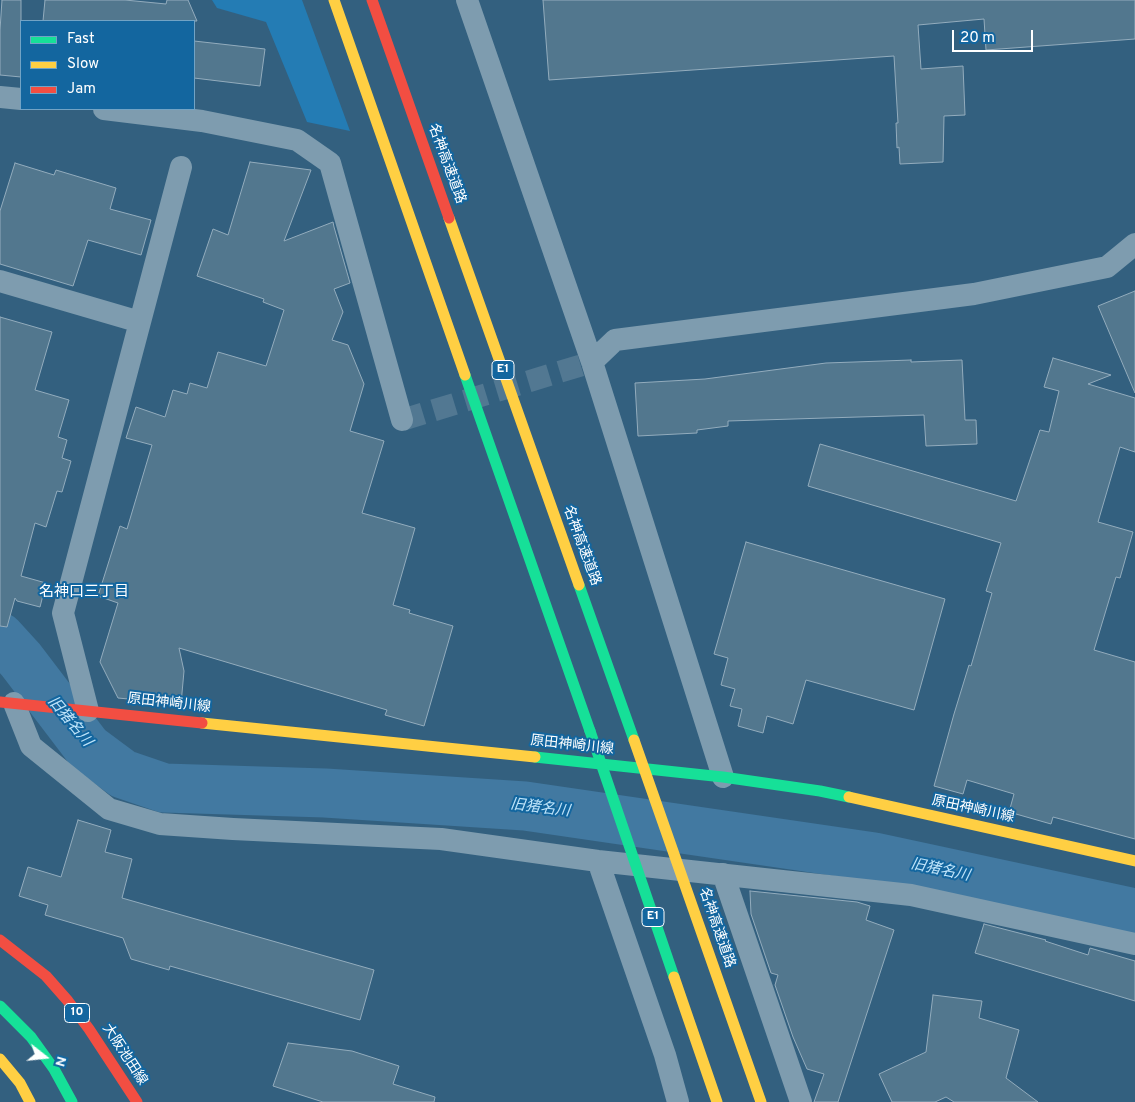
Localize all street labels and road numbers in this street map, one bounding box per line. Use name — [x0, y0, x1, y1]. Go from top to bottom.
street label: 名神高速道路 — [424, 122, 468, 206]
road number: E1 — [492, 360, 514, 380]
street label: 名神高速道路 — [559, 504, 603, 588]
street label: 原田神崎川線 — [126, 691, 212, 717]
street label: 原田神崎川線 — [529, 733, 615, 759]
street label: 原田神崎川線 — [930, 793, 1016, 827]
street label: 名神高速道路 — [694, 886, 738, 970]
road number: E1 — [642, 908, 664, 926]
road number: 10 — [64, 1004, 90, 1022]
street label: 大阪池田線 — [98, 1021, 150, 1089]

